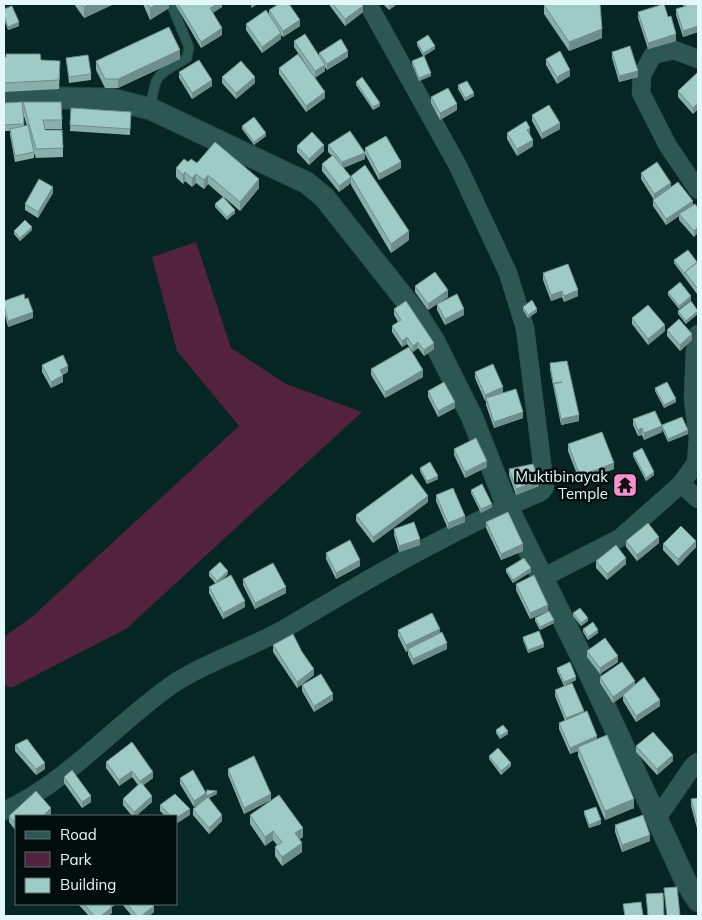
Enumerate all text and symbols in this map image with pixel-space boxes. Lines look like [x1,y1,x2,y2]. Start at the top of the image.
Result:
place label: Muktibinayak Temple [515,467,608,503]
temple icon: Muktibinayak Temple [612,472,638,498]
legend [15,815,178,905]
text: Road [60,825,97,844]
text: Park [60,850,92,869]
text: Building [60,875,116,894]

